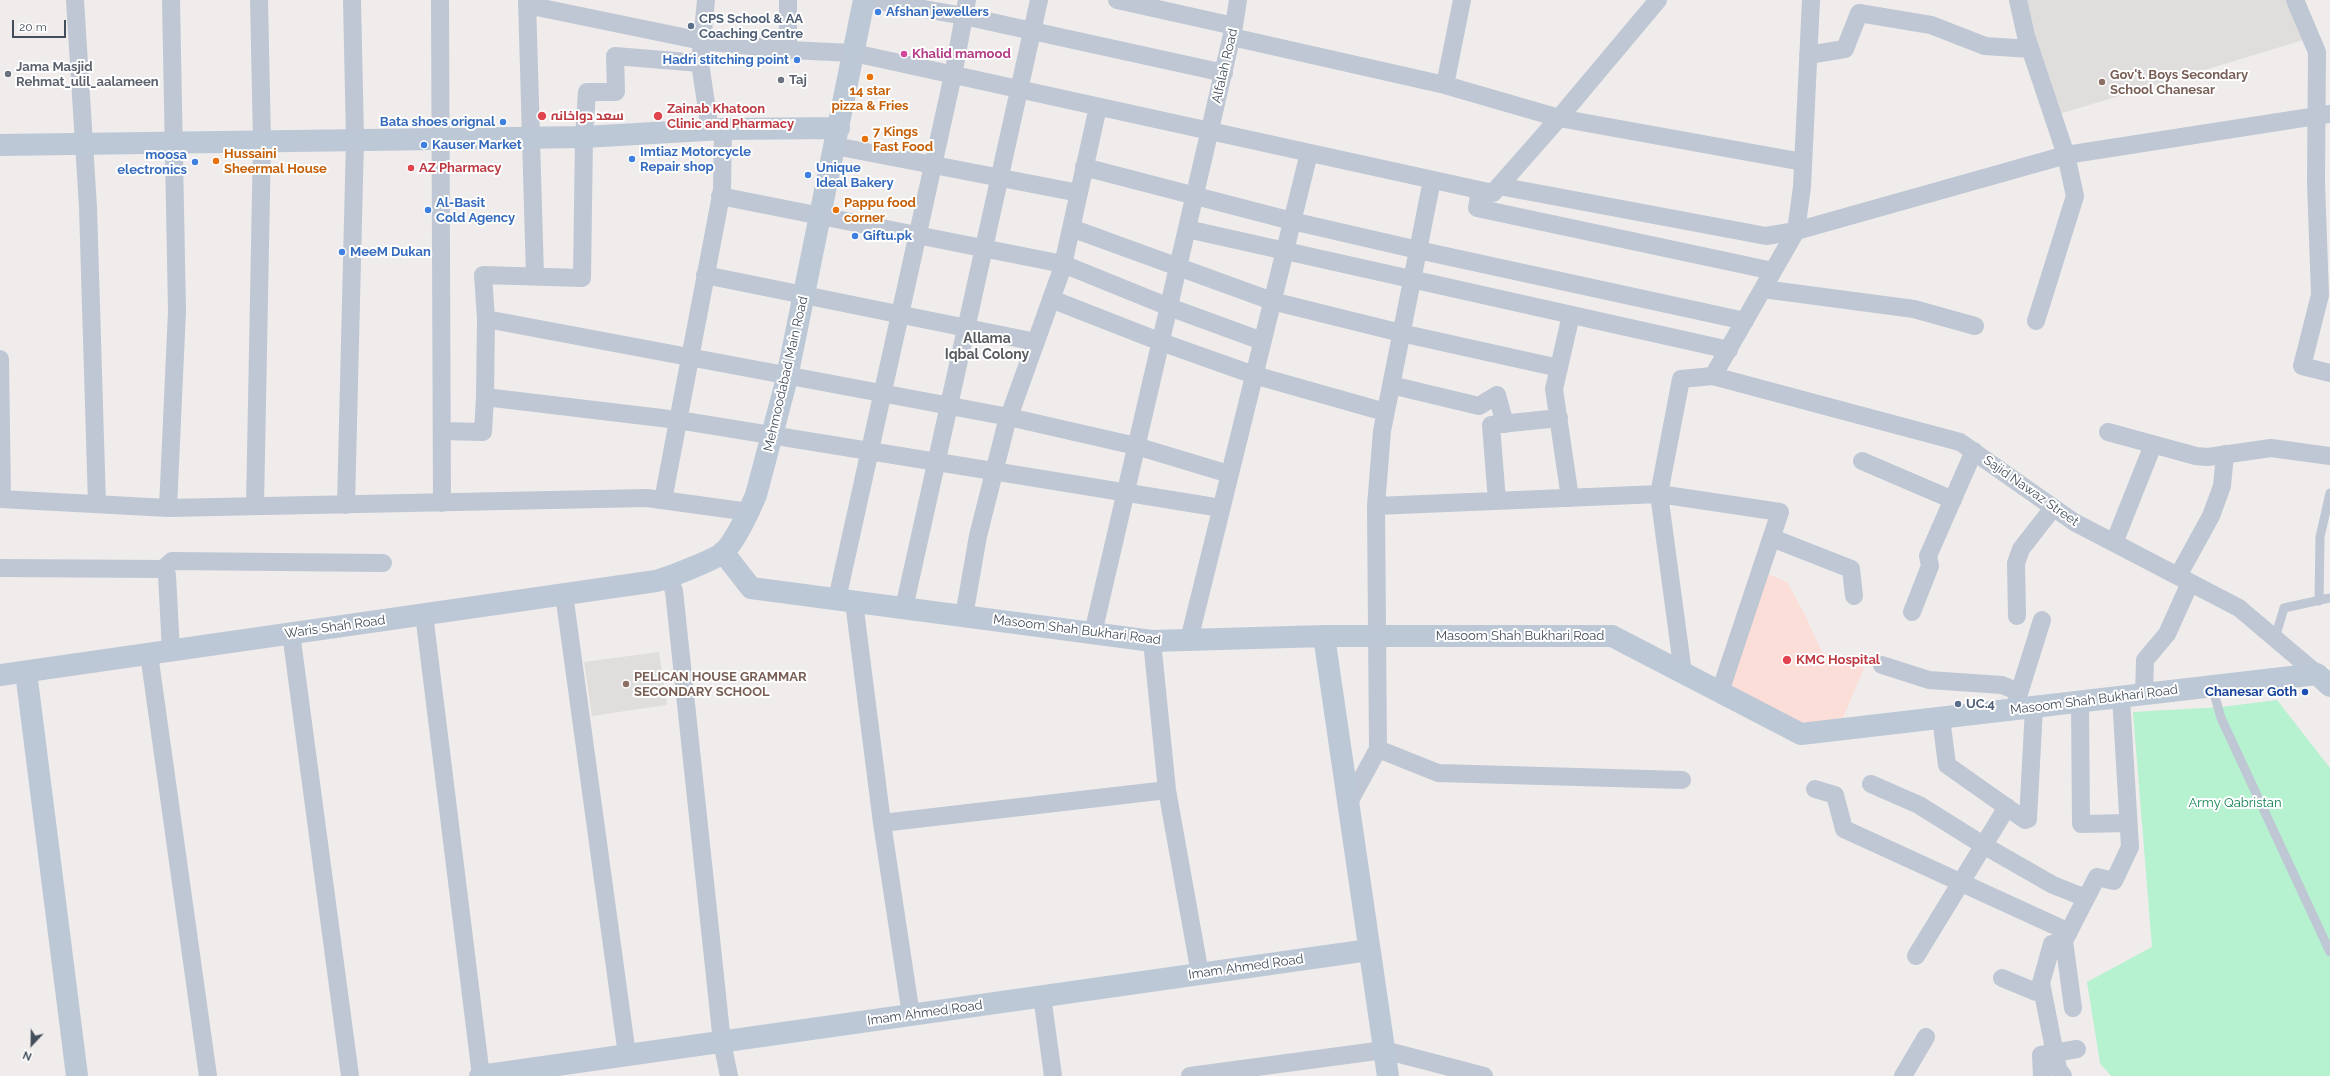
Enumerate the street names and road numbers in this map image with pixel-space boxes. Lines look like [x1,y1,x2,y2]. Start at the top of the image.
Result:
street label: Alfalah Road [1209,27,1241,105]
street label: Mehmoodabad Main Road [761,295,811,453]
street label: Sajid Nawaz Street [1981,452,2081,530]
street label: Waris Shah Road [284,612,386,642]
street label: Masoom Shah Bukhari Road [992,612,1162,648]
street label: Masoom Shah Bukhari Road [1436,628,1604,644]
street label: Masoom Shah Bukhari Road [2009,682,2179,718]
street label: Imam Ahmed Road [1187,951,1305,983]
street label: Imam Ahmed Road [866,997,984,1029]

